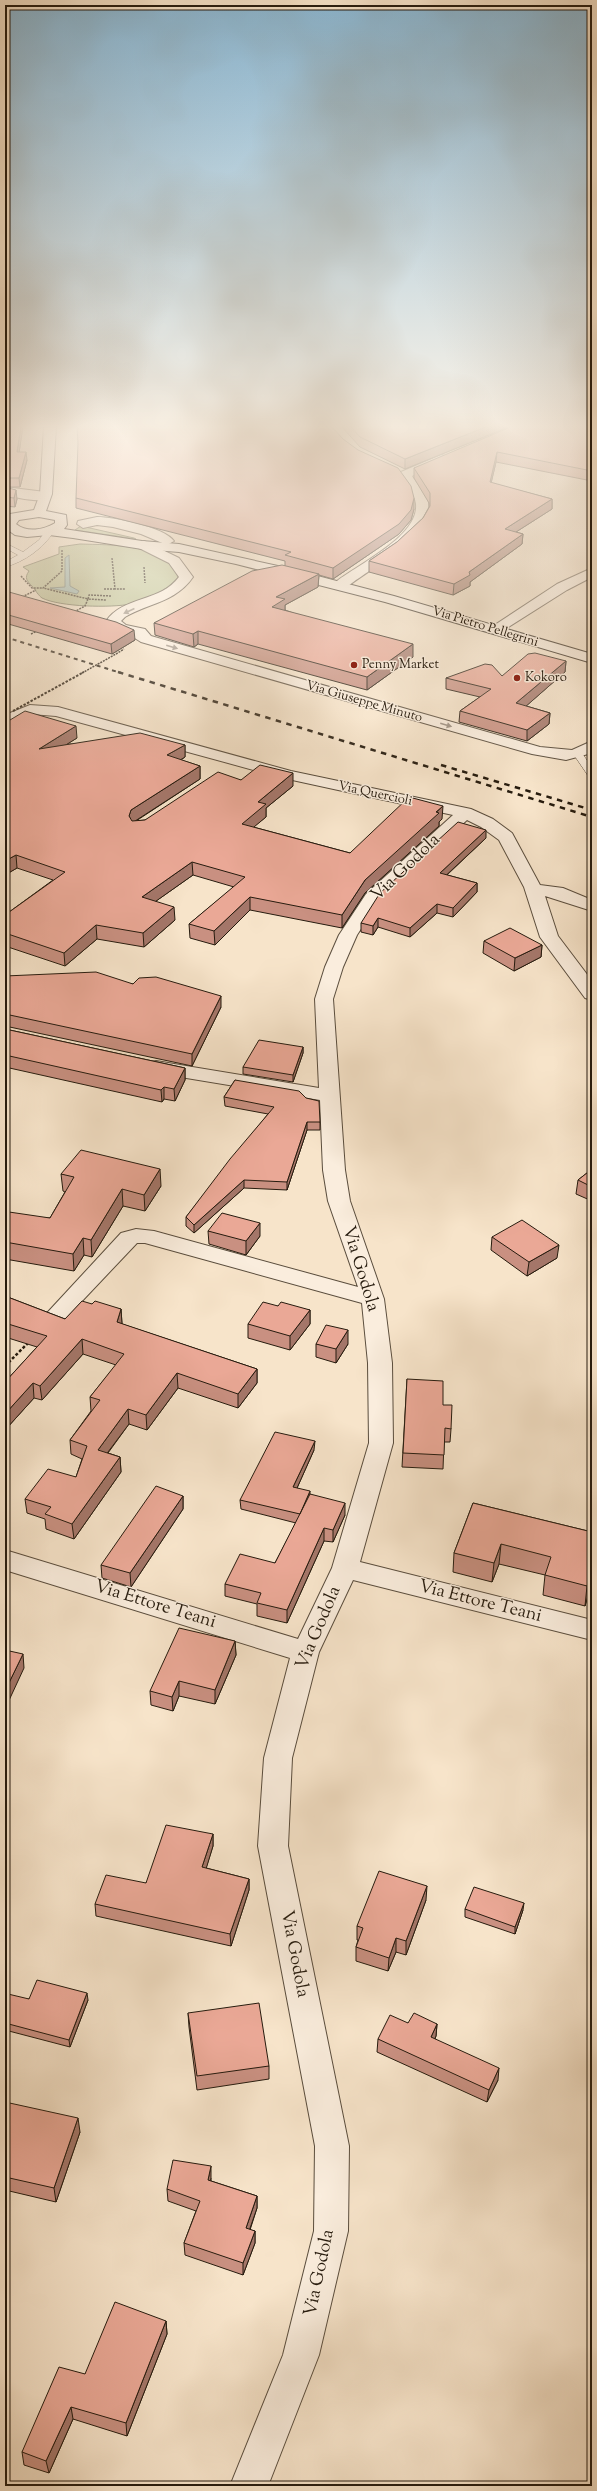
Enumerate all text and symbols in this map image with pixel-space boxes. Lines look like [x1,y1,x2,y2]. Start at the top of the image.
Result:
street label: Via Pietro Pellegrini [430,602,541,652]
one-way arrow [123,608,134,614]
one-way arrow [167,644,179,650]
place label: Penny Market [362,656,439,674]
marker: Penny Market [349,660,359,670]
place label: Kokoro [525,669,567,687]
marker: Kokoro [512,673,522,683]
street label: Via Giuseppe Minuto [304,677,424,727]
one-way arrow [440,722,452,728]
street label: Via Quercioli [336,777,414,811]
street label: Via Godola [365,828,447,908]
street label: Via Godola [335,1223,385,1315]
street label: Via Ettore Teani [91,1574,219,1636]
street label: Via Ettore Teani [416,1574,544,1630]
street label: Via Godola [290,1582,348,1674]
street label: Via Godola [273,1908,315,2000]
street label: Via Godola [298,2227,342,2319]

